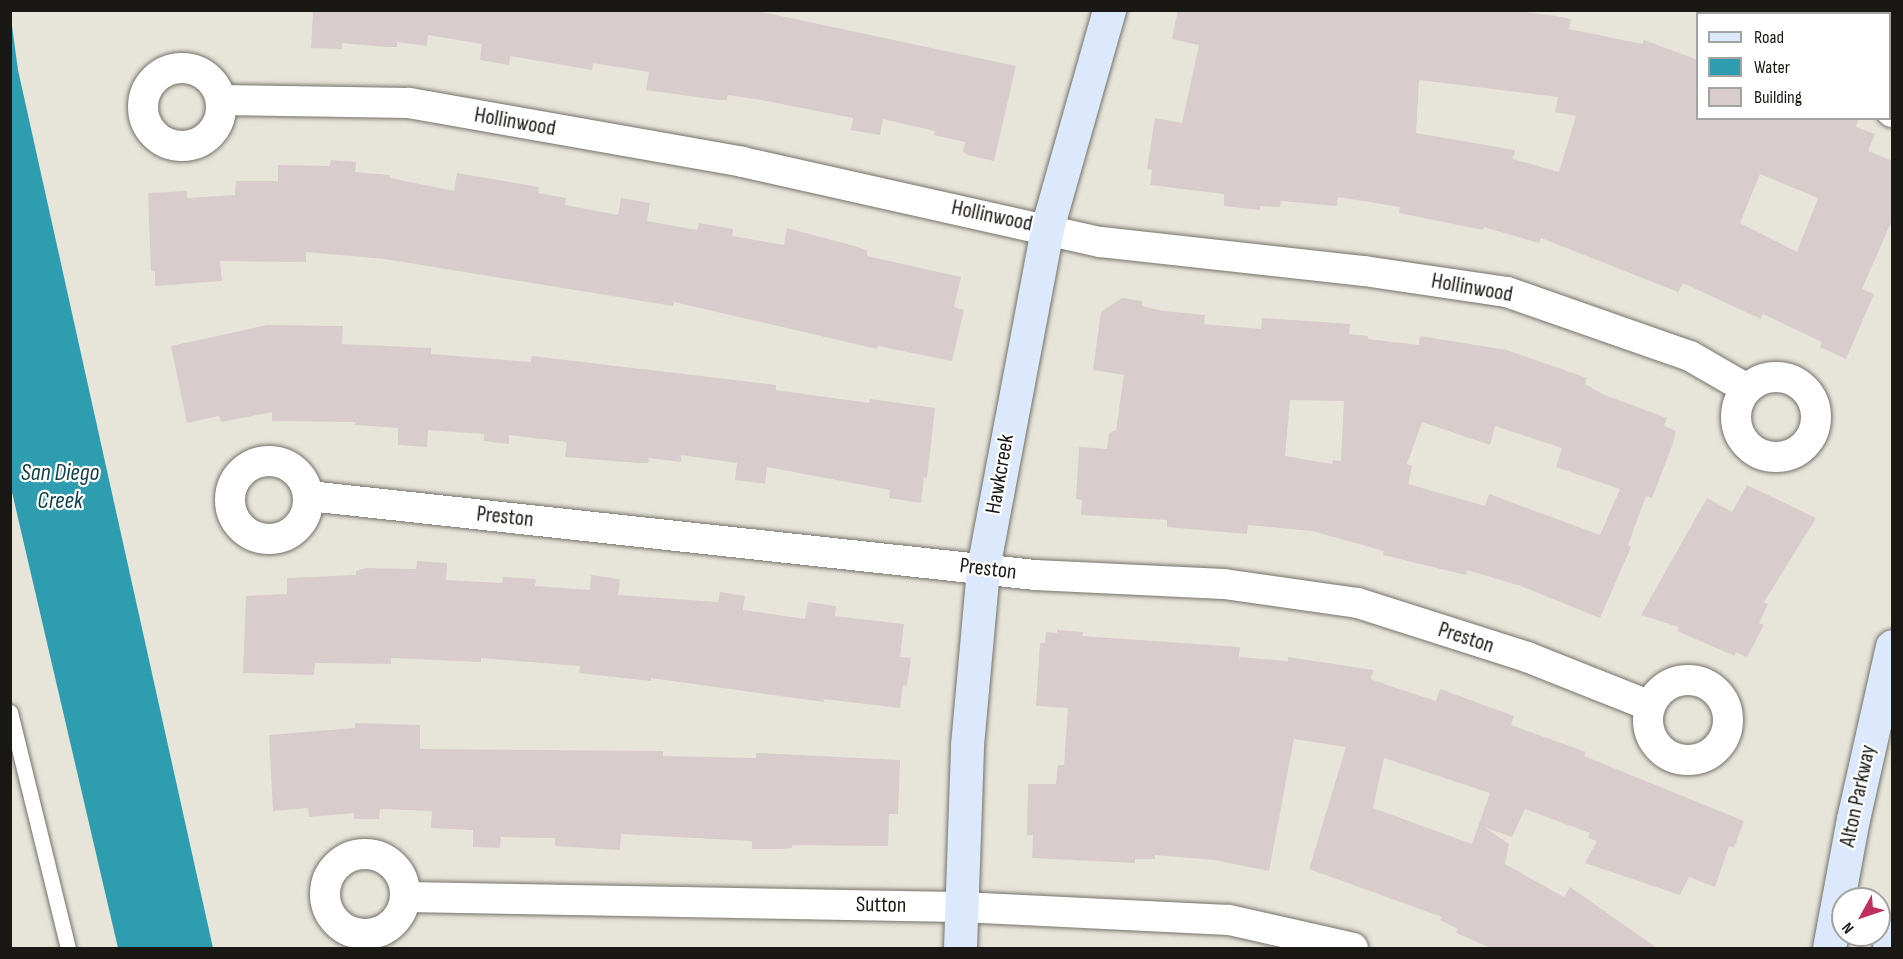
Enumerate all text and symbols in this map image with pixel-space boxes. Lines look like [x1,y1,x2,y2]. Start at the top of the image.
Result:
legend [1696,12,1891,120]
text: Road [1754,27,1784,48]
text: Water [1754,57,1790,78]
text: Building [1754,87,1802,108]
street label: Hollinwood [472,102,558,142]
street label: Hollinwood [949,195,1035,237]
street label: Hollinwood [1429,268,1515,308]
street label: Hawkcreek [980,432,1020,516]
water label: San Diego Creek [21,459,99,515]
street label: Preston [475,501,535,533]
street label: Preston [958,552,1018,586]
street label: Preston [1435,617,1497,659]
street label: Alton Parkway [1834,743,1882,849]
north arrow [1831,887,1891,947]
street label: Sutton [856,891,906,919]
text: N [1838,918,1858,937]

